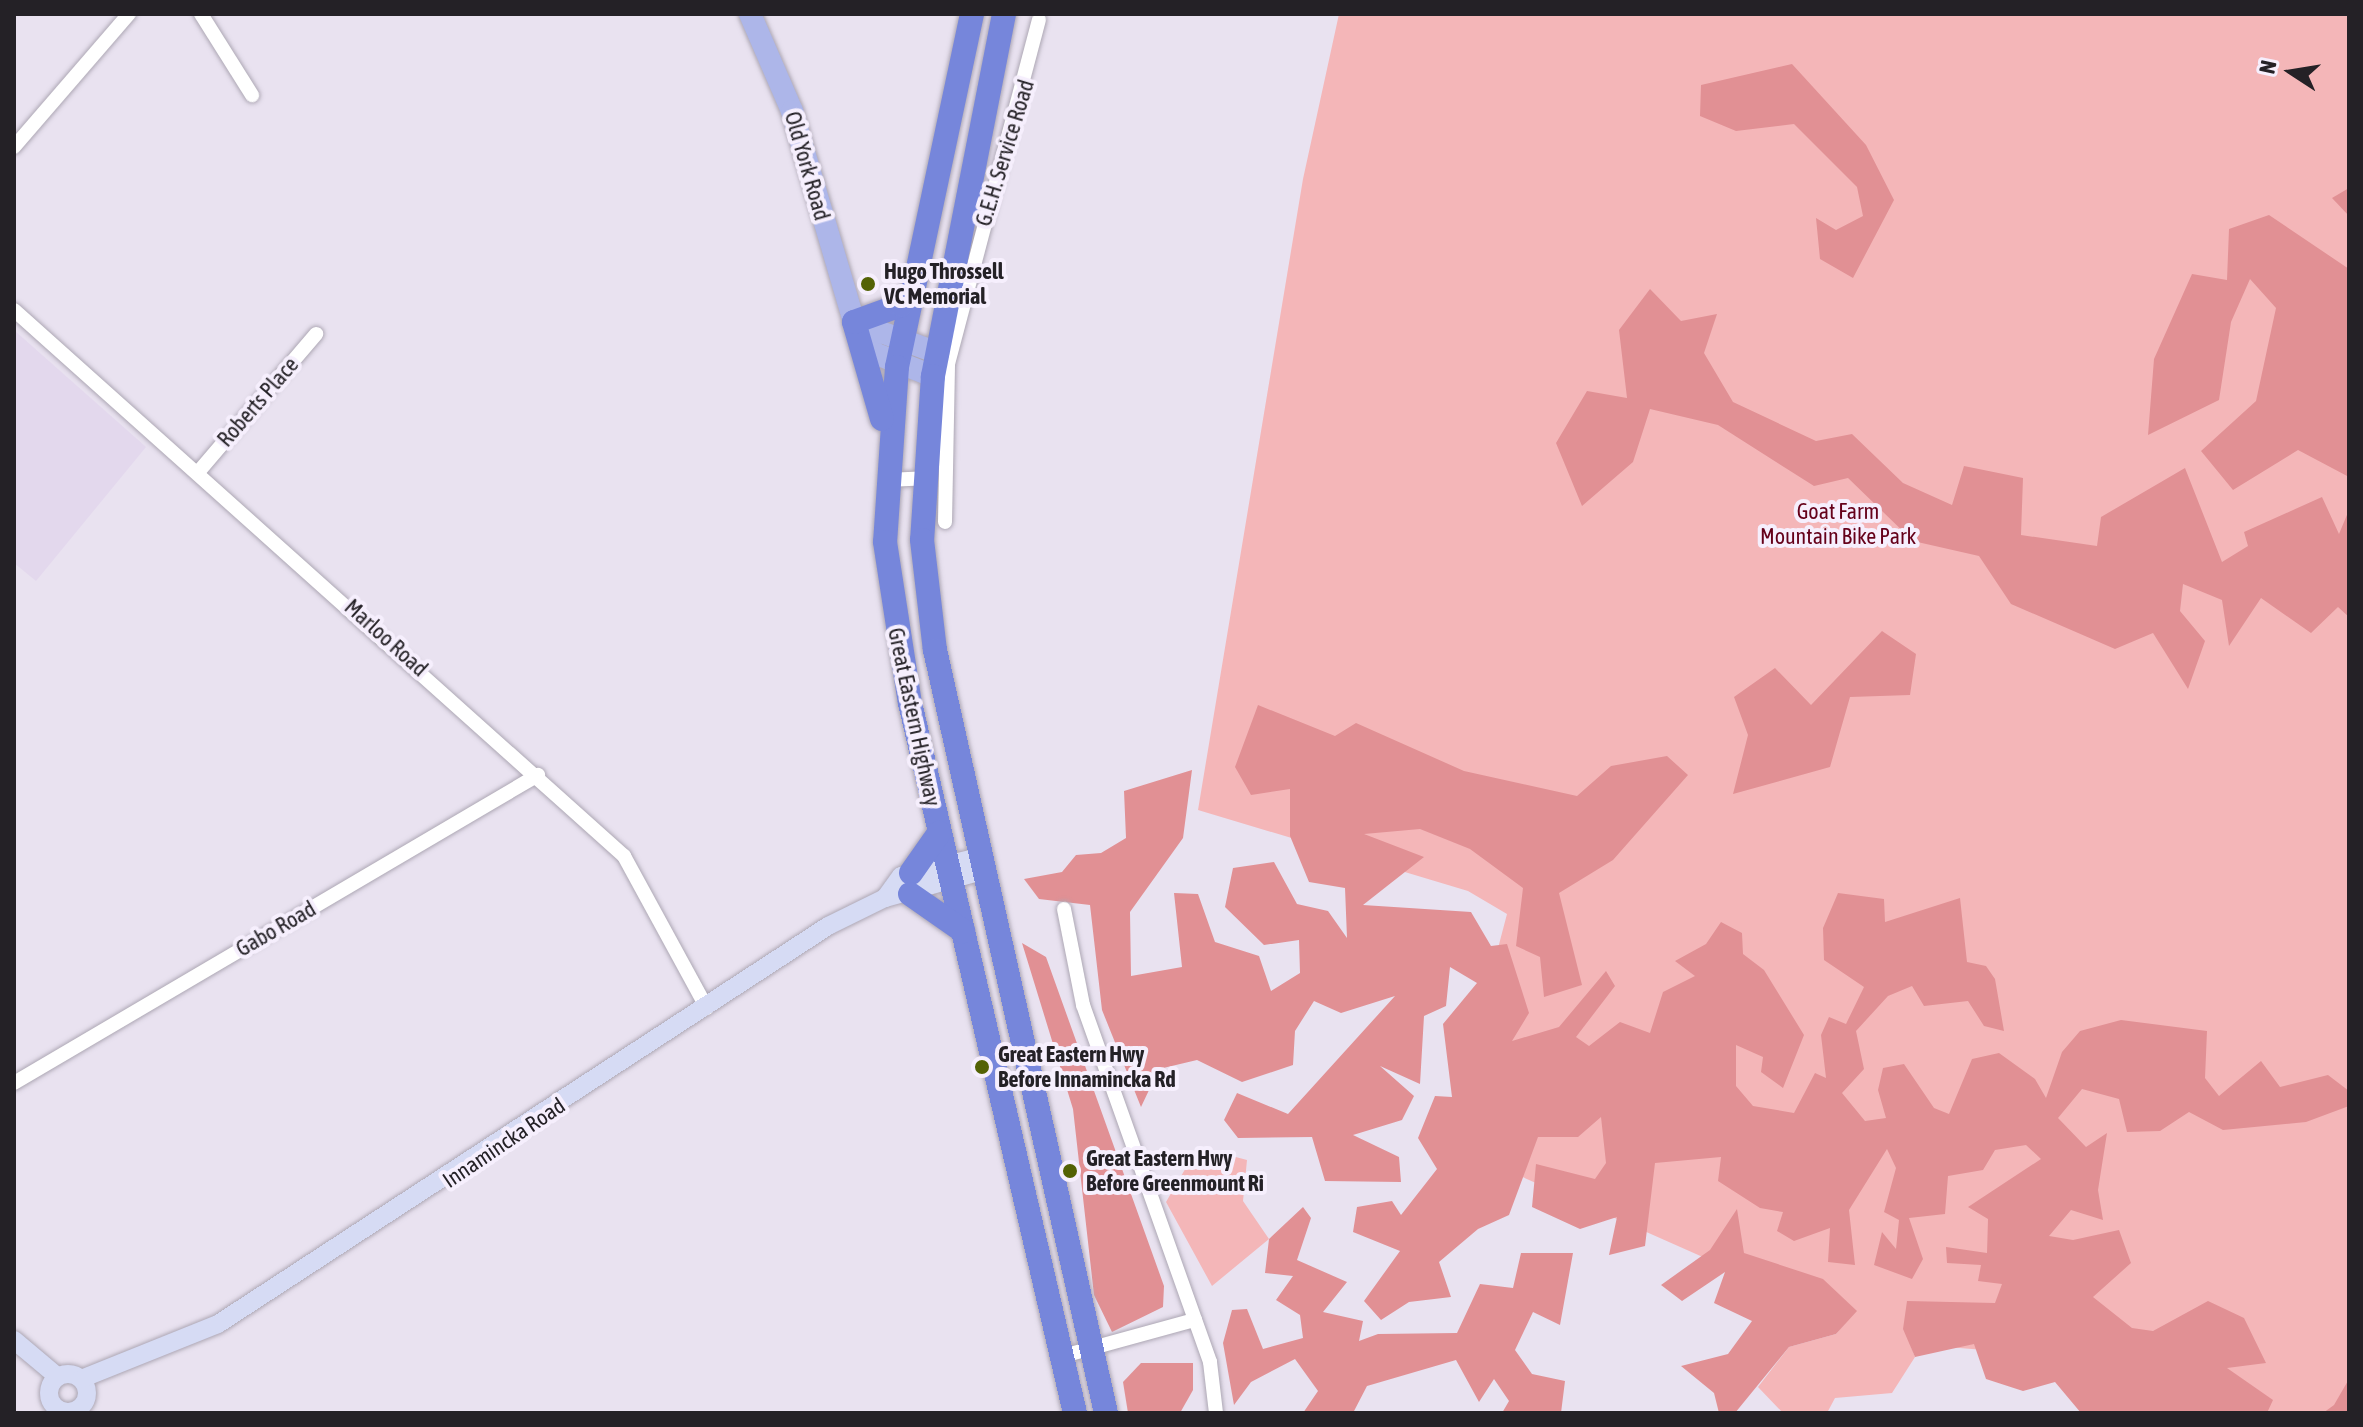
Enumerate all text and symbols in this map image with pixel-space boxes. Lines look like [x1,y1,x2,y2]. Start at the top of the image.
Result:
north arrow [2251,32,2331,112]
text: N [2253,58,2282,76]
street label: G.E.H. Service Road [970,77,1040,229]
street label: Old York Road [779,109,835,223]
place label: Hugo Throssell VC Memorial [884,258,1004,310]
marker: Hugo Throssell VC Memorial [859,275,877,293]
street label: Roberts Place [212,352,304,452]
park label: Goat Farm Mountain Bike Park [1760,498,1916,550]
street label: Marloo Road [339,594,433,682]
street label: Great Eastern Highway [882,625,946,809]
street label: Gabo Road [231,896,321,962]
place label: Great Eastern Hwy Before Innamincka Rd [998,1041,1176,1092]
marker: Great Eastern Hwy Before Innamincka Rd [973,1058,991,1076]
street label: Innamincka Road [438,1092,570,1194]
place label: Great Eastern Hwy Before Greenmount Ri [1086,1145,1264,1196]
marker: Great Eastern Hwy Before Greenmount Ri [1061,1162,1079,1180]

